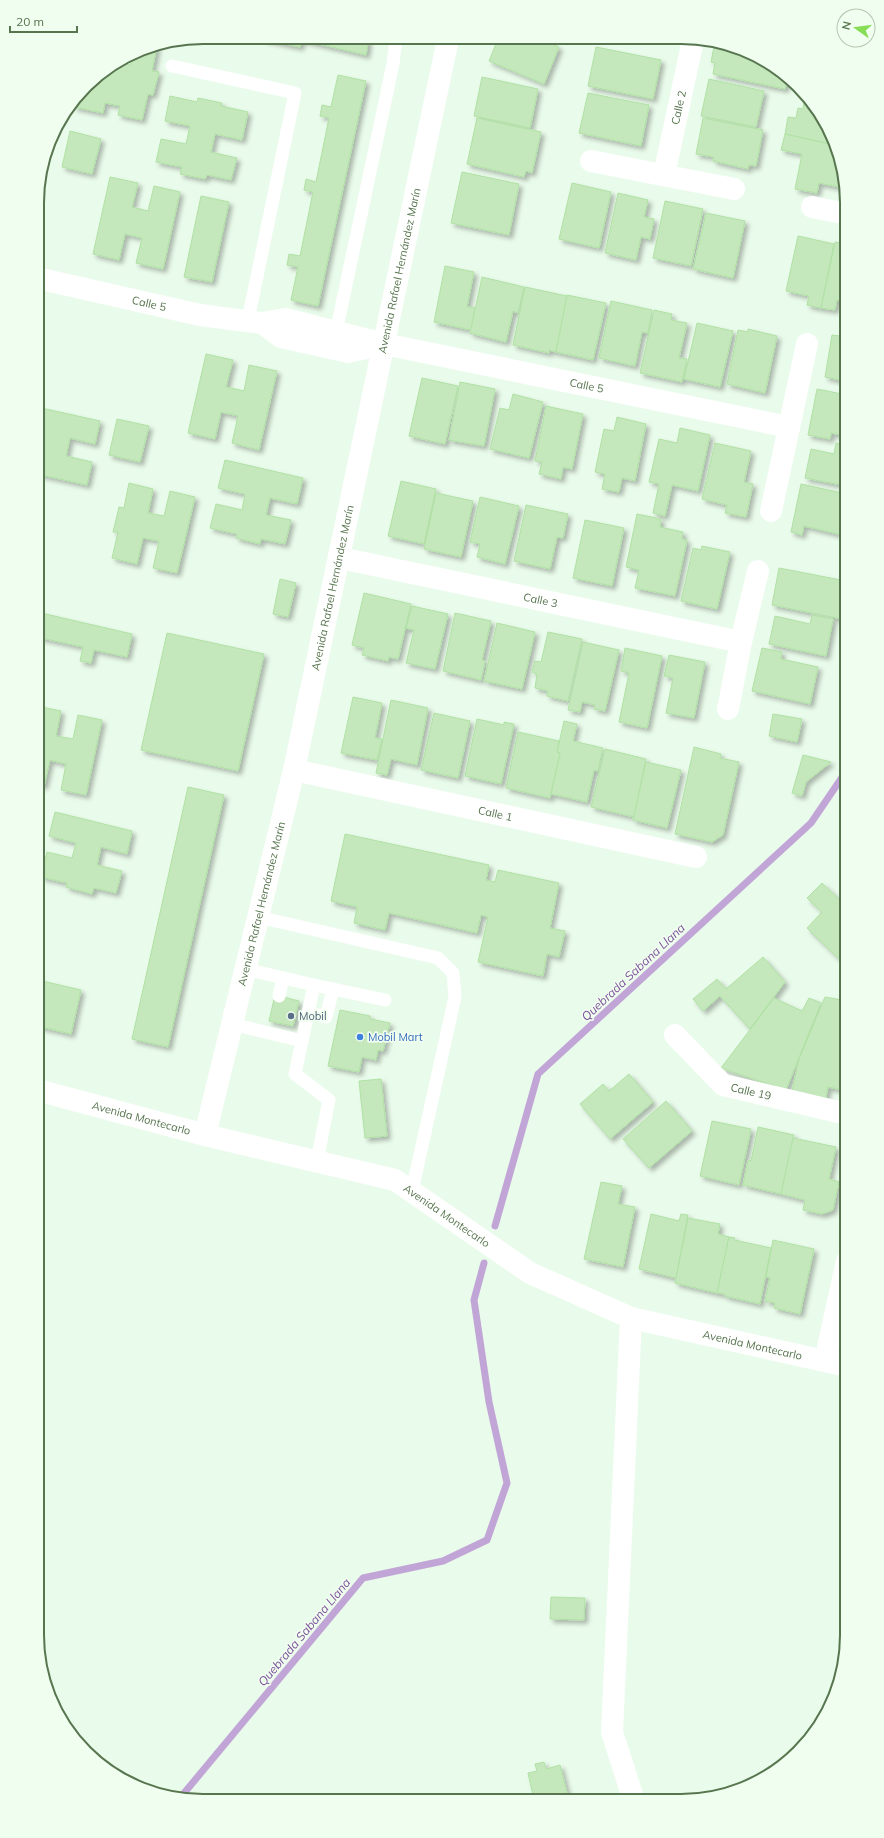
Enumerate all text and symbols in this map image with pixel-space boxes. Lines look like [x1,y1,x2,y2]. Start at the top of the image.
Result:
scale bar [10,8,77,34]
north arrow [836,8,876,48]
text: 20 m [16,14,44,29]
text: N [838,20,854,31]
street label: Calle 2 [668,89,689,126]
street label: Avenida Rafael Hernández Marín [375,187,423,355]
street label: Calle 5 [131,293,168,314]
street label: Calle 5 [568,375,605,396]
street label: Avenida Rafael Hernández Marín [308,504,357,672]
street label: Calle 3 [522,590,559,610]
street label: Calle 1 [477,803,514,824]
street label: Avenida Rafael Hernández Marín [235,820,288,987]
water label: Quebrada Sabana Llana [578,920,688,1024]
place label: Mobil [299,1009,327,1023]
marker: Mobil [286,1011,296,1021]
place label: Mobil Mart [368,1030,423,1044]
marker: Mobil Mart [355,1032,365,1042]
street label: Calle 19 [729,1080,773,1103]
street label: Avenida Montecarlo [90,1098,192,1138]
street label: Avenida Montecarlo [401,1181,493,1250]
street label: Avenida Montecarlo [701,1327,803,1363]
water label: Quebrada Sabana Llana [254,1575,354,1689]

